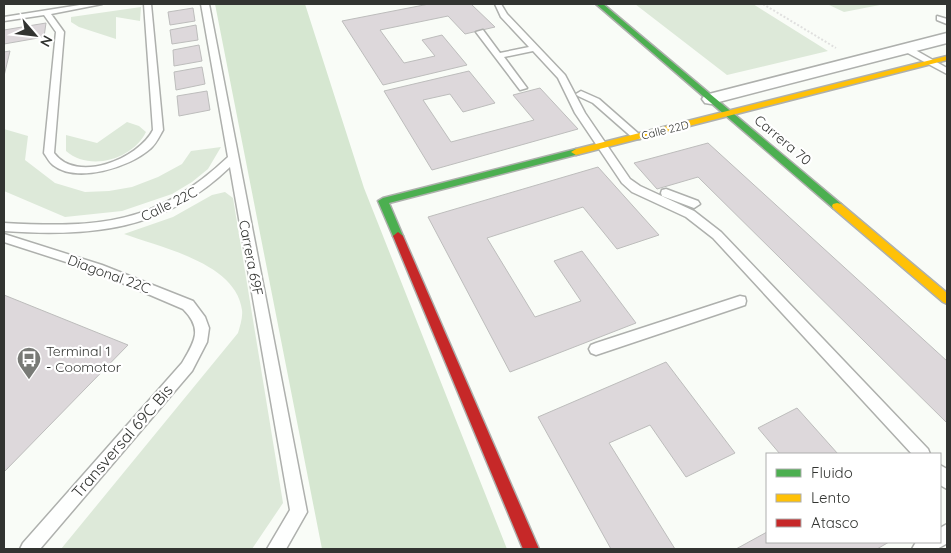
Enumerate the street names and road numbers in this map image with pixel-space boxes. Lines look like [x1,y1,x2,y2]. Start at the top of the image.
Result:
street label: Carrera 70 [751,111,815,169]
street label: Calle 22D [640,117,690,143]
street label: Calle 22C [138,183,200,225]
street label: Carrera 69F [235,219,267,297]
street label: Diagonal 22C [65,251,153,297]
street label: Transversal 69C Bis [67,380,177,502]

